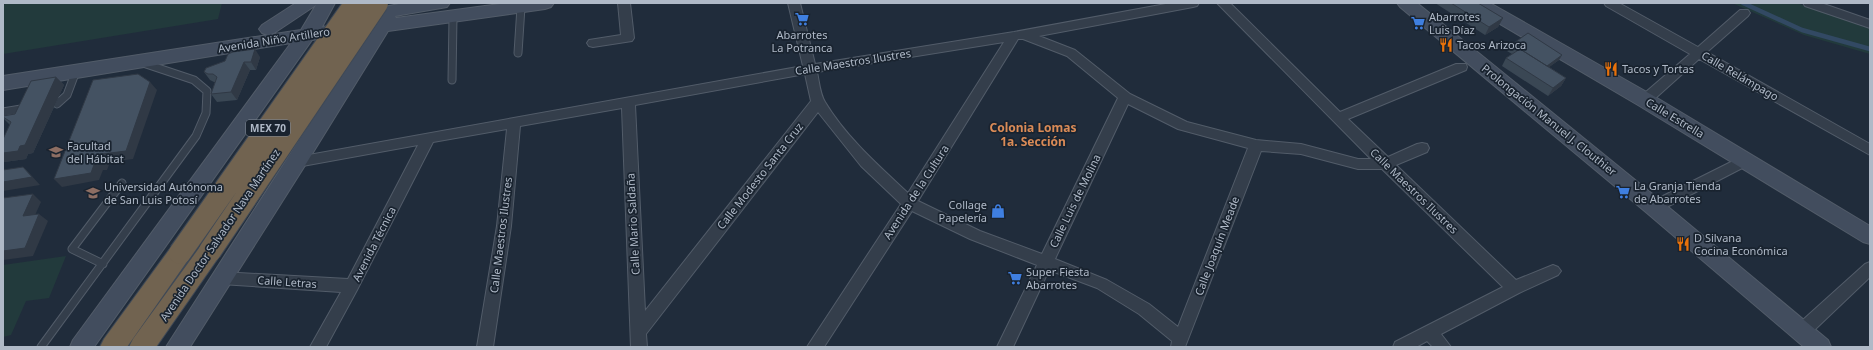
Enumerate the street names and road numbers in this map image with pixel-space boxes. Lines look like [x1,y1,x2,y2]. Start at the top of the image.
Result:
street label: Avenida Niño Artillero [217,23,331,56]
street label: Calle Maestros Ilustres [794,45,912,78]
street label: Calle Relámpago [1699,47,1782,104]
street label: Prolongación Manuel J. Clouthier [1479,60,1620,179]
street label: Calle Estrella [1643,94,1707,141]
street label: Calle Modesto Santa Cruz [713,119,806,232]
road number: MEX 70 [246,120,290,136]
street label: Avenida de la Cultura [879,142,952,242]
street label: Calle Maestros Ilustres [1367,145,1462,237]
street label: Avenida Doctor Salvador Nava Martínez [156,146,283,324]
street label: Calle Luis de Molina [1045,151,1104,250]
street label: Calle Mario Saldaña [622,173,643,275]
street label: Calle Maestros Ilustres [486,176,515,294]
street label: Calle Joaquín Meade [1191,194,1242,298]
street label: Avenida Técnica [348,204,399,284]
street label: Calle Letras [257,272,317,291]

